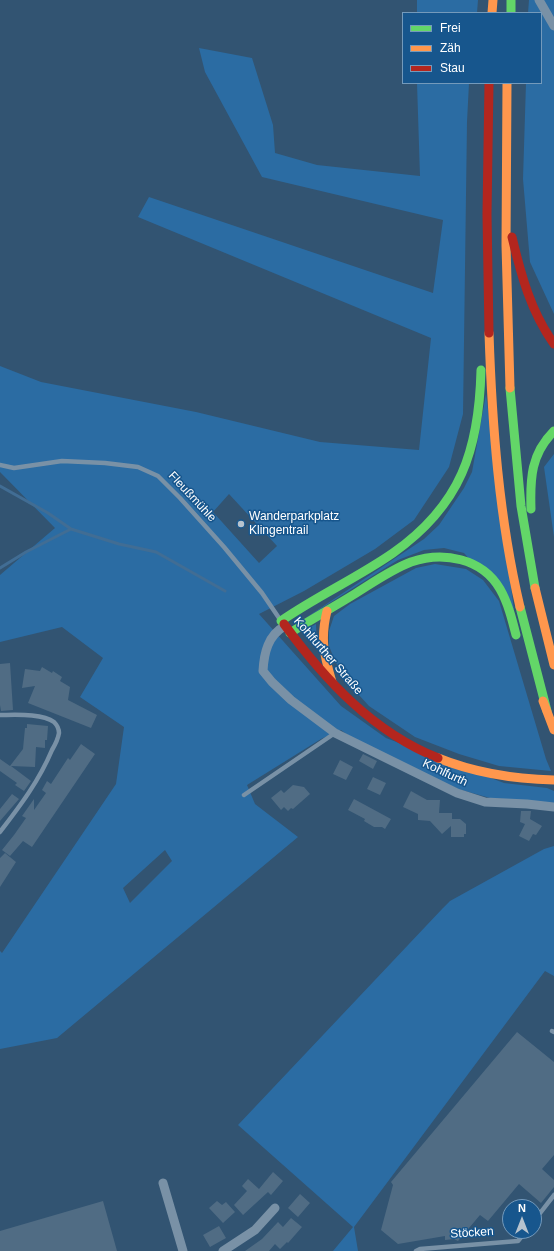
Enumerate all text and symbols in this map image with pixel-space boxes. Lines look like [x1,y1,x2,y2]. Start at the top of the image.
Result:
legend [402,12,542,84]
text: Frei [440,21,461,35]
text: Zäh [440,41,461,55]
text: Stau [440,61,465,75]
street label: Fleußmühle [165,469,219,525]
place label: Wanderparkplatz Klingentrail [249,510,339,538]
marker: Wanderparkplatz Klingentrail [236,519,246,529]
street label: Kohlfurther Straße [290,614,366,698]
street label: Kohlfurth [420,756,470,790]
north arrow [502,1199,542,1239]
text: N [518,1202,526,1214]
street label: Stöcken [450,1224,494,1242]

